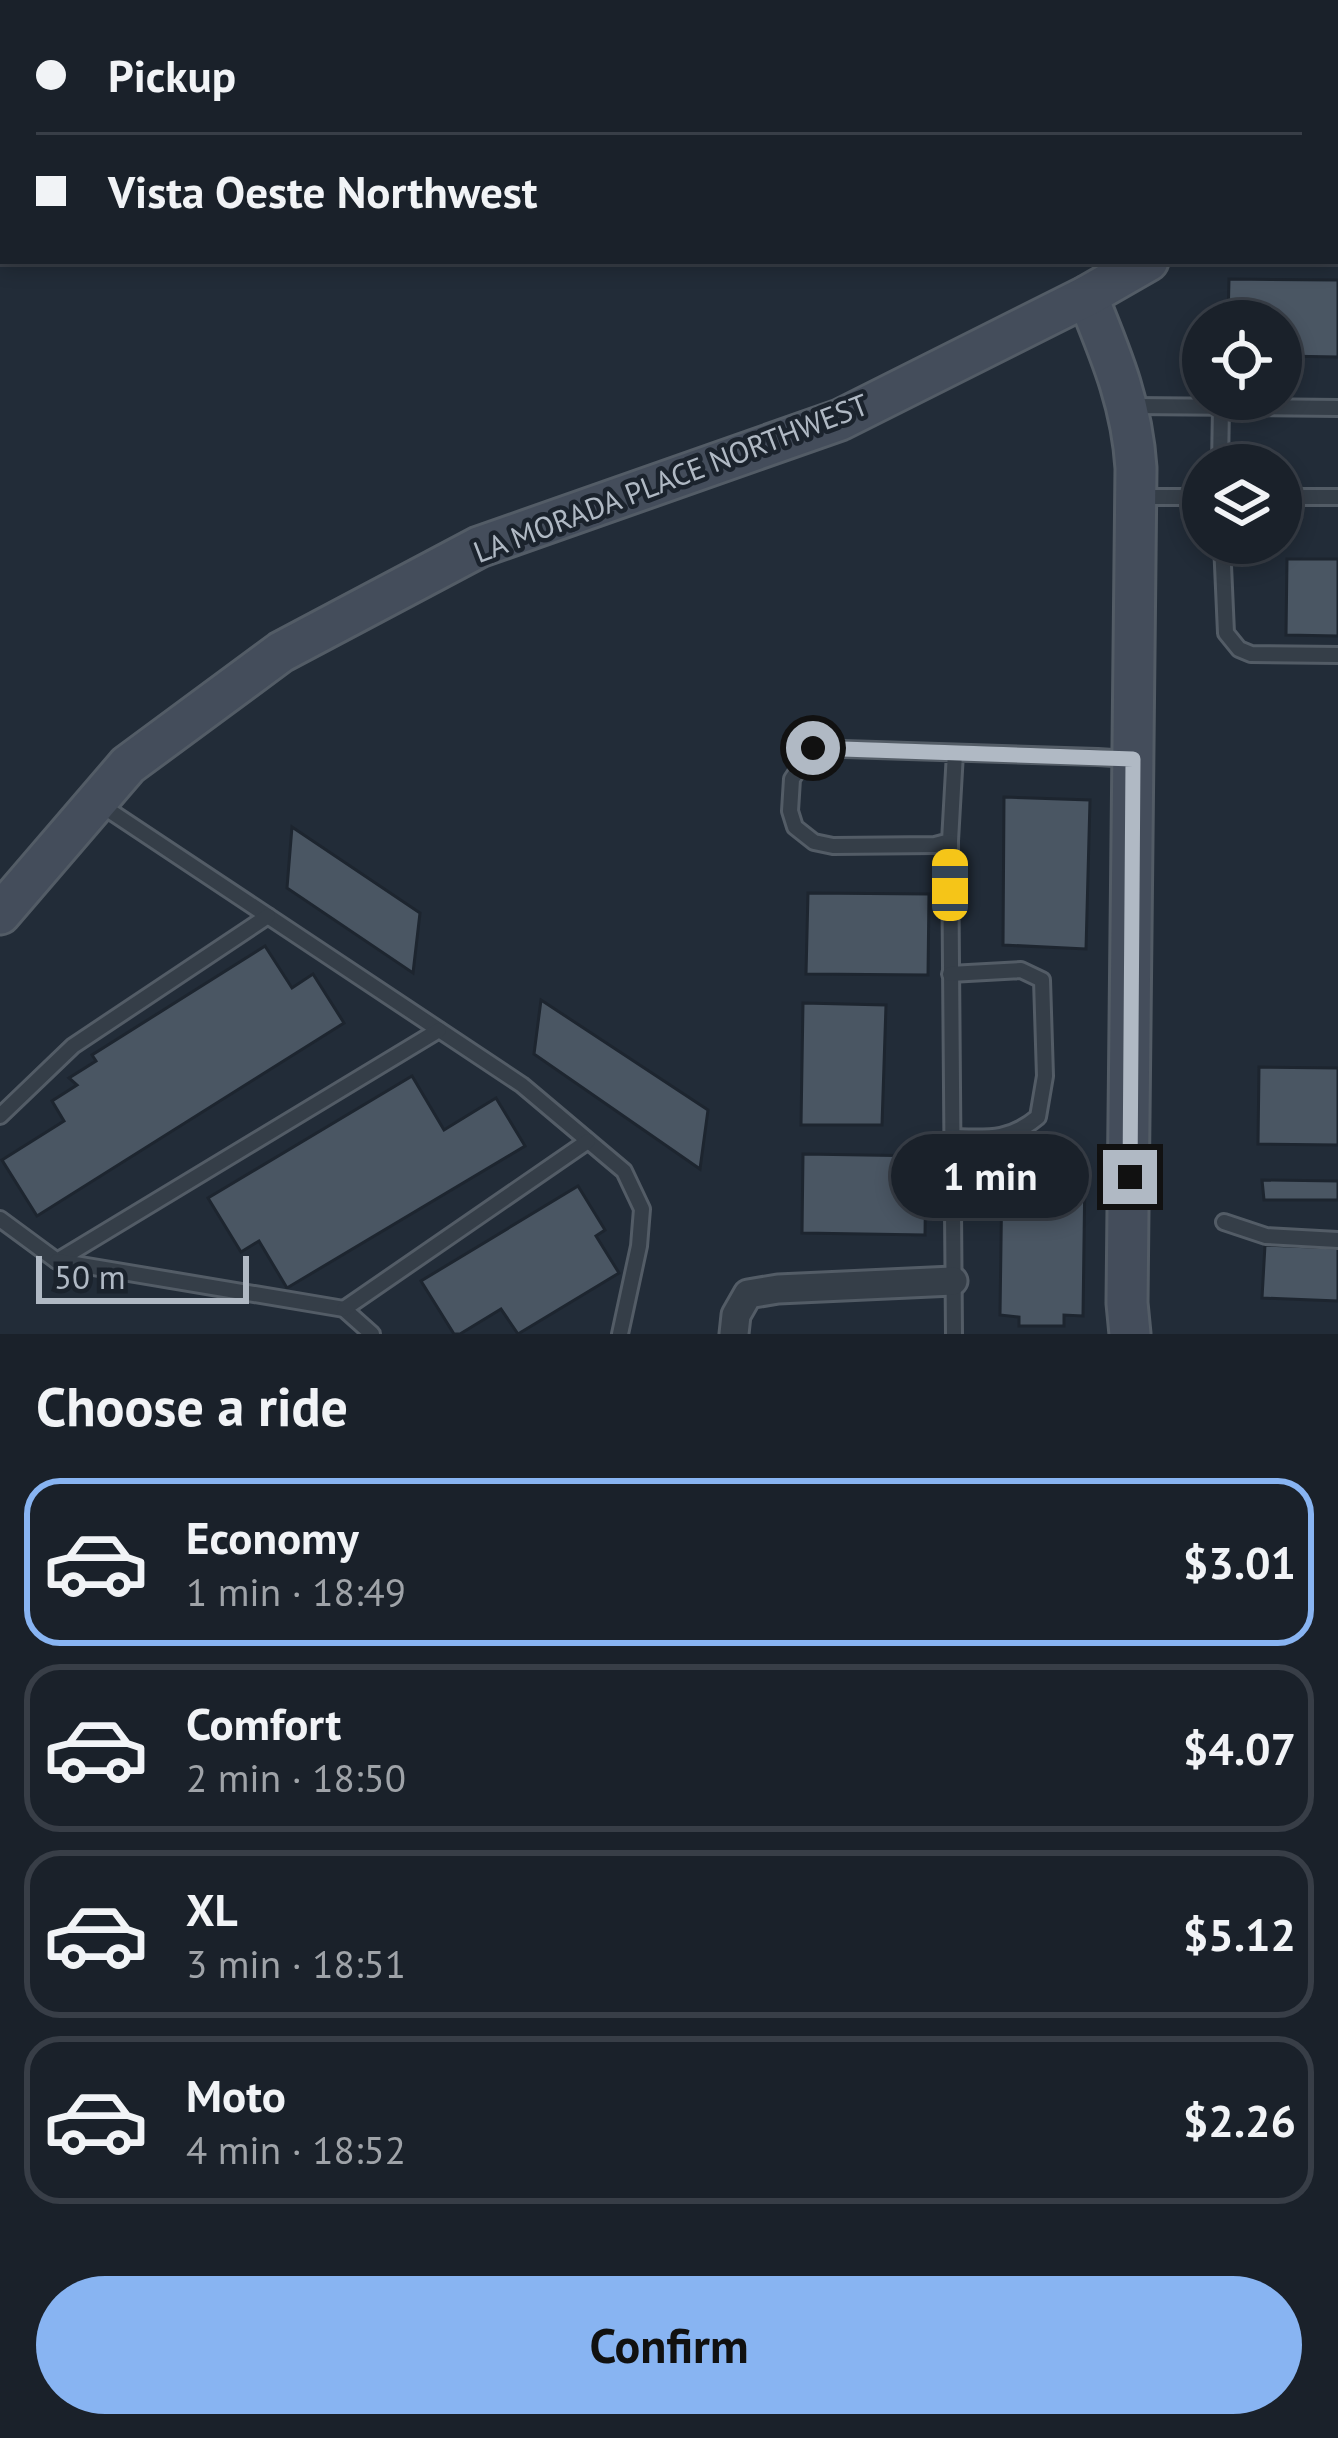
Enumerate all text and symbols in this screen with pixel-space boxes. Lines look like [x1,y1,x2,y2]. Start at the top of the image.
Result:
text: Pickup [108,46,236,104]
text: Vista Oeste Northwest [108,162,537,220]
map controls [1182,300,1302,564]
button: locate [1182,300,1302,420]
street label: LA MORADA PLACE NORTHWEST [468,384,874,571]
button: layers [1182,444,1302,564]
route start [786,721,840,775]
car [932,849,968,921]
callout: 1 min [890,1135,1088,1219]
text: 1 min [942,1150,1038,1201]
route end [1103,1150,1157,1204]
scale bar [36,1250,249,1303]
text: 50 m [54,1255,126,1298]
text: Choose a ride [36,1371,348,1441]
icon: car [42,1508,150,1616]
text: Economy [186,1508,359,1566]
text: $3.01 [1183,1533,1296,1591]
text: 1 min · 18:49 [186,1566,406,1617]
icon: car [42,1694,150,1802]
text: Comfort [186,1694,341,1752]
text: $4.07 [1183,1719,1296,1777]
text: 2 min · 18:50 [186,1752,406,1803]
icon: car [42,1880,150,1988]
text: XL [186,1880,238,1938]
text: $5.12 [1183,1905,1296,1963]
text: 3 min · 18:51 [186,1938,406,1989]
icon: car [42,2066,150,2174]
text: Moto [186,2066,286,2124]
text: $2.26 [1183,2091,1296,2149]
text: 4 min · 18:52 [186,2124,406,2175]
button: Confirm [36,2276,1302,2414]

